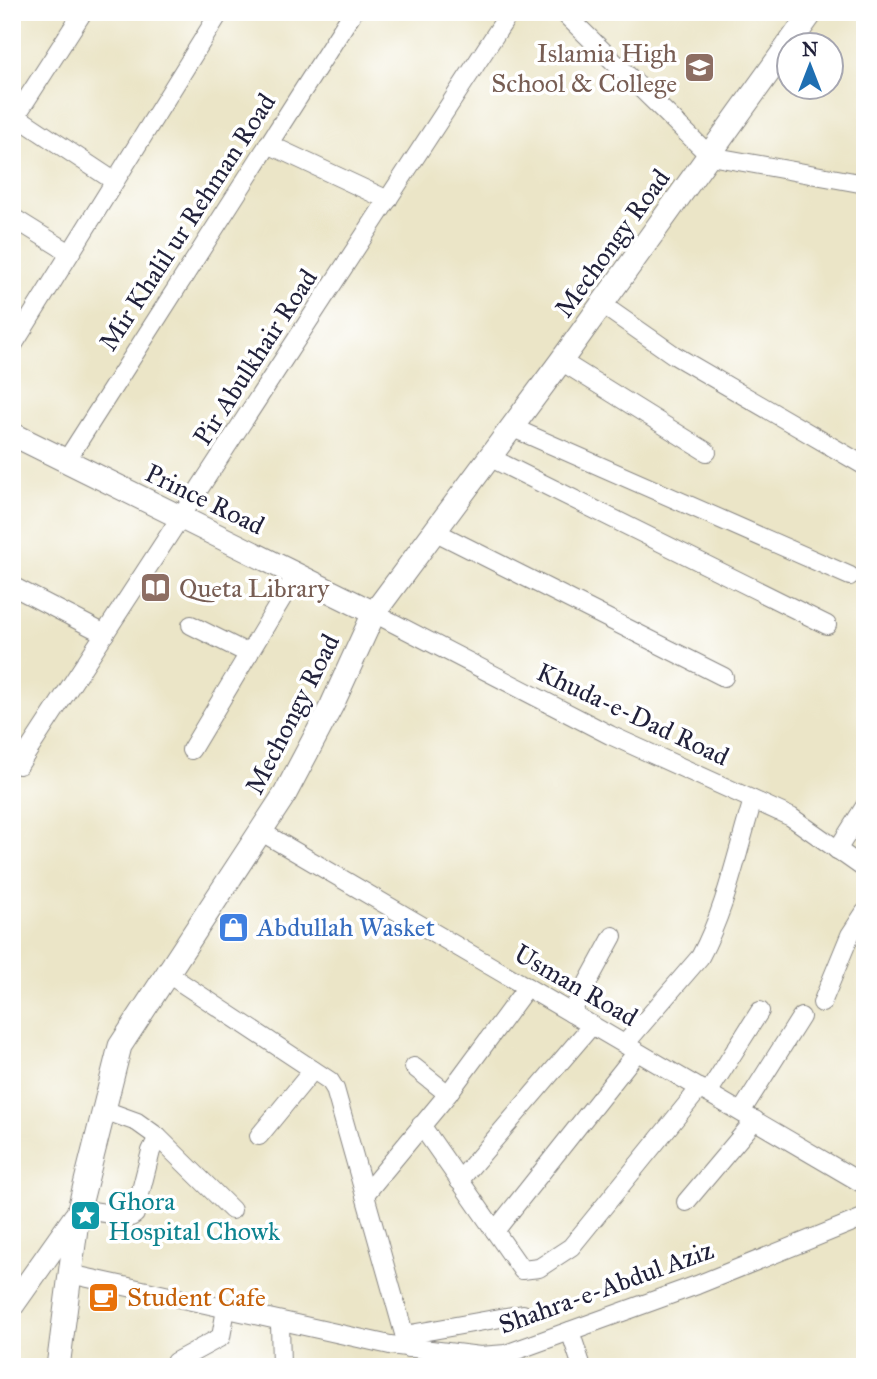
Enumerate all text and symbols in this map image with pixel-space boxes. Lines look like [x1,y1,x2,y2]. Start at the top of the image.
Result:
north arrow [776,32,846,102]
place label: Islamia High School & College [491,37,678,99]
text: N [802,38,818,61]
school or university icon: Islamia High School & College [683,51,717,85]
street label: Mir Khalil ur Rehman Road [92,87,282,357]
street label: Mechongy Road [548,163,676,323]
street label: Pir Abulkhair Road [186,263,324,451]
street label: Prince Road [140,456,270,542]
library icon: Queta Library [139,571,173,605]
place label: Queta Library [179,572,330,604]
street label: Mechongy Road [238,629,346,799]
street label: Khuda-e-Dad Road [532,655,734,773]
shop icon: Abdullah Wasket [217,910,251,944]
place label: Abdullah Wasket [256,911,435,943]
street label: Usman Road [509,937,643,1033]
place label: Ghora Hospital Chowk [108,1185,281,1247]
place icon: Ghora Hospital Chowk [68,1199,102,1233]
street label: Shahra-e-Abdul Aziz [494,1233,718,1341]
cafe icon: Student Cafe [87,1280,121,1314]
place label: Student Cafe [127,1281,266,1313]

